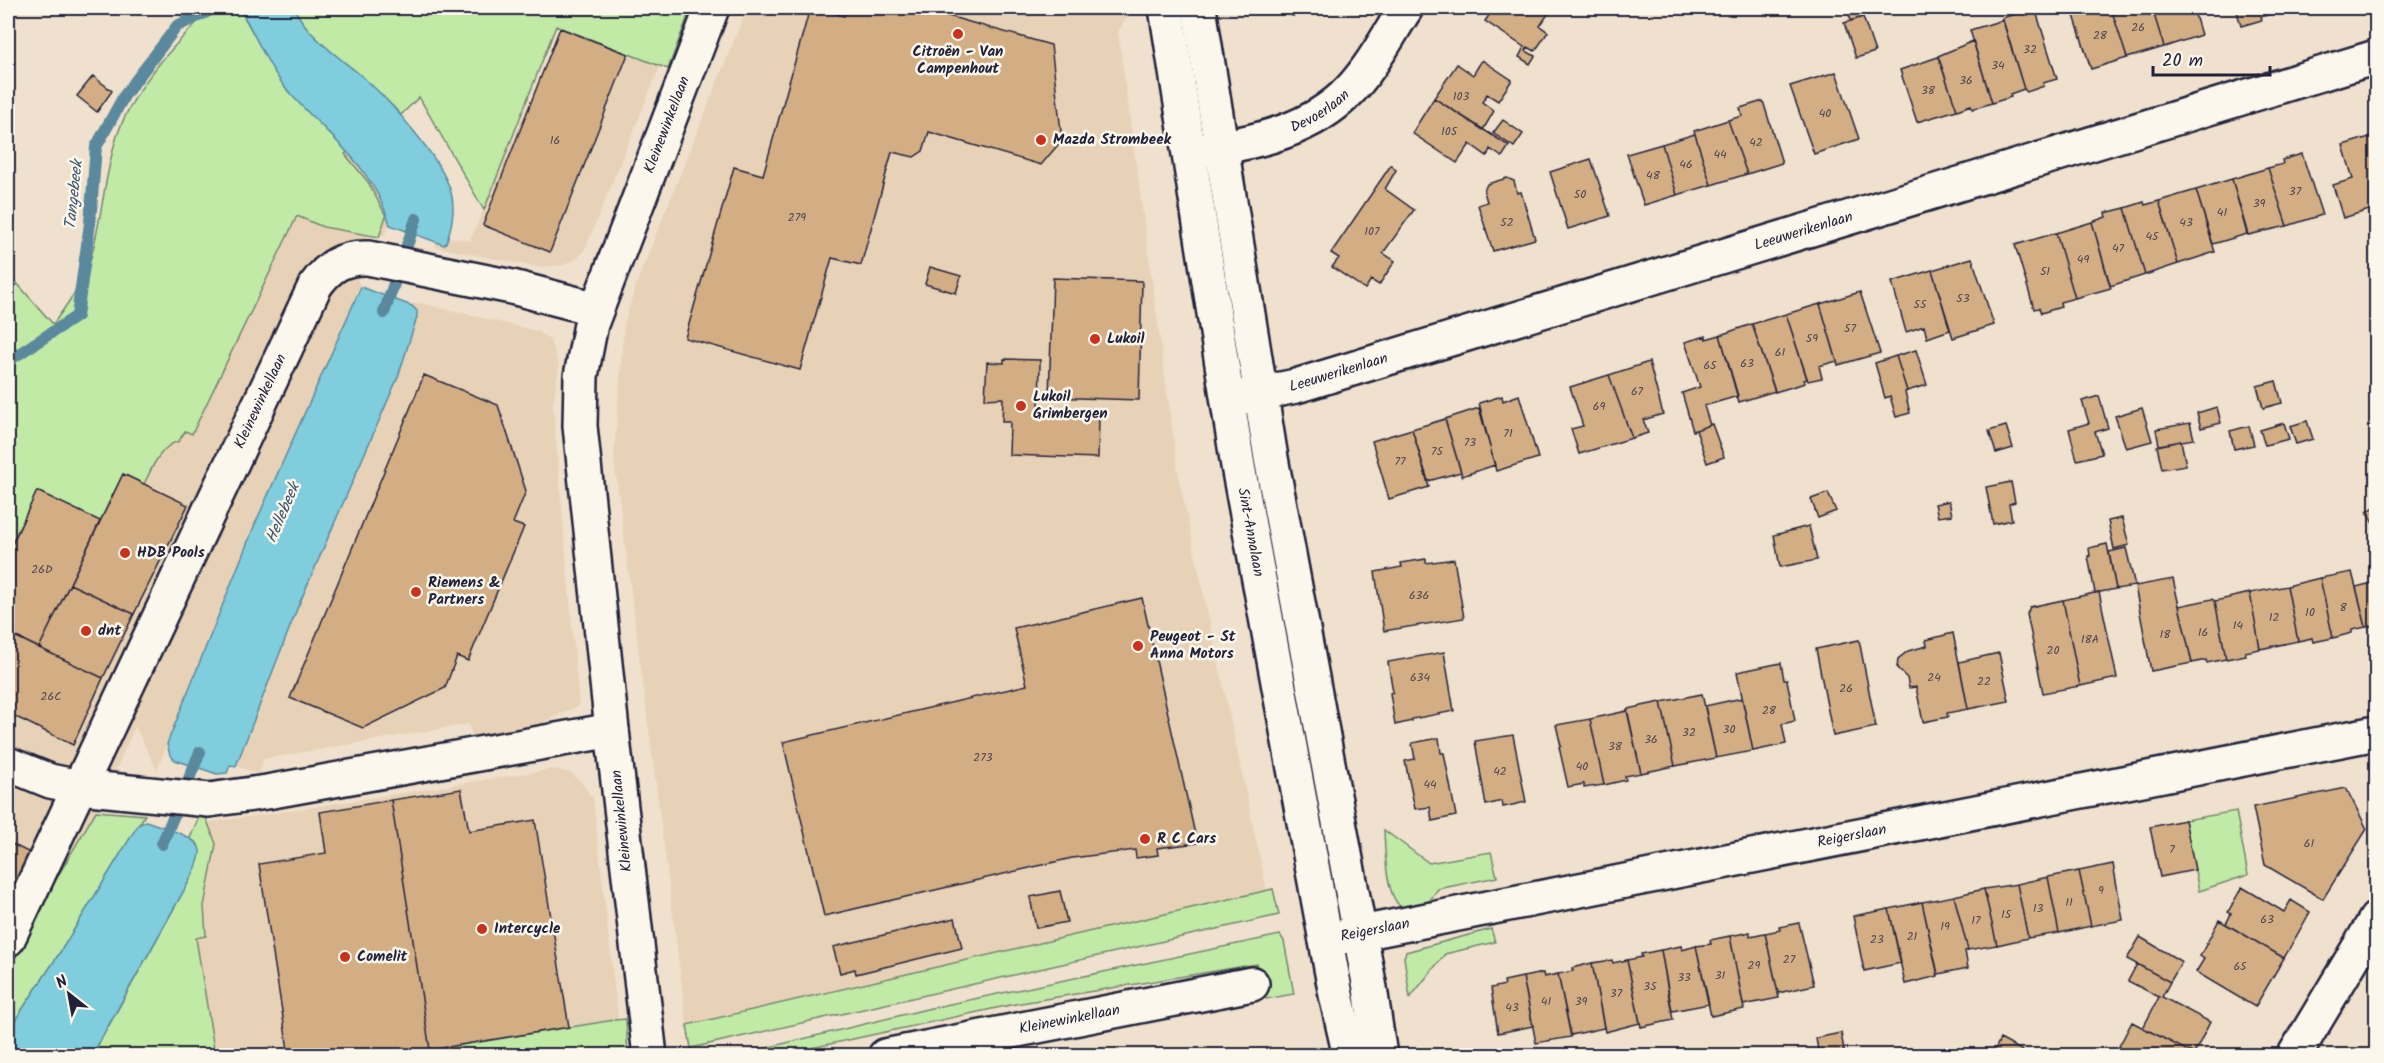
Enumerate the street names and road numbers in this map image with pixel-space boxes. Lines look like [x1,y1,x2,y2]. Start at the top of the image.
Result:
street label: Kleinewinkellaan [638,73,697,177]
street label: Devoerlaan [1287,84,1356,140]
street label: Leeuwerikenlaan [1751,205,1856,258]
street label: Leeuwerikenlaan [1287,347,1391,399]
street label: Kleinewinkellaan [228,350,293,453]
street label: Sint-Annalaan [1230,486,1270,579]
street label: Kleinewinkellaan [605,769,639,873]
street label: Reigerslaan [1815,818,1889,855]
street label: Reigerslaan [1338,912,1412,949]
street label: Kleinewinkellaan [1017,998,1122,1041]

